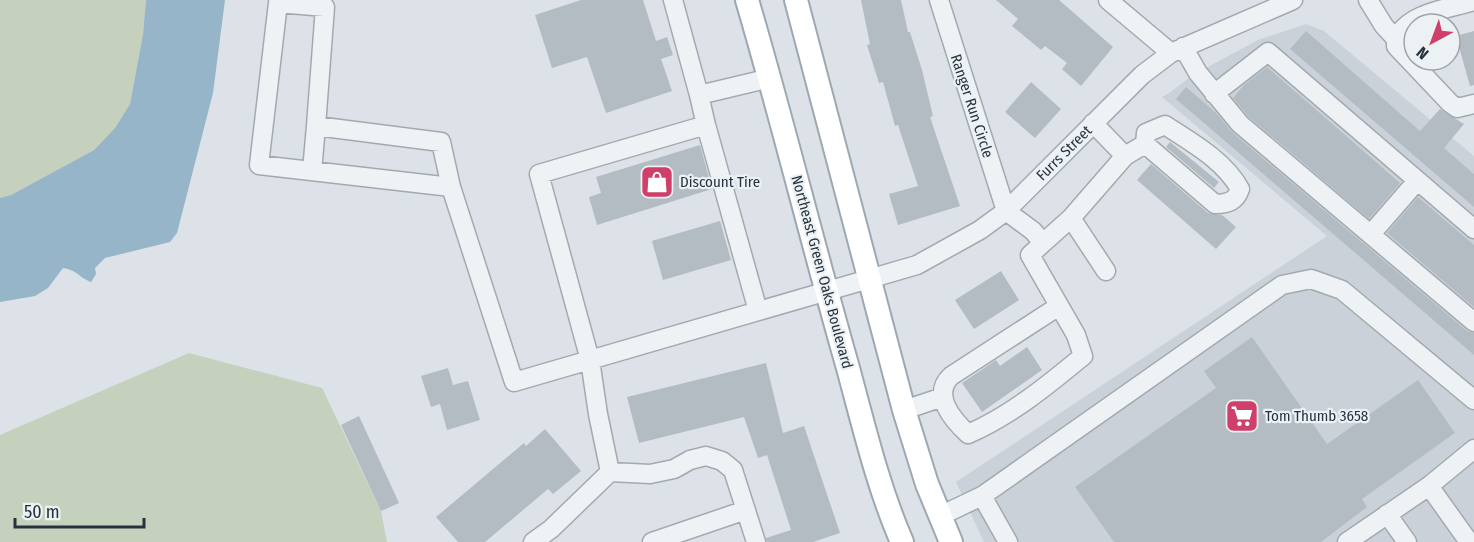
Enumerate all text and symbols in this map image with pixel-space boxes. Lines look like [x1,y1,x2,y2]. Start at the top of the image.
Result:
north arrow [1402,12,1462,72]
text: N [1413,43,1432,63]
street label: Ranger Run Circle [947,52,997,160]
street label: Furrs Street [1033,121,1096,184]
shop icon: Discount Tire [639,164,675,200]
place label: Discount Tire [680,173,760,191]
street label: Northeast Green Oaks Boulevard [788,173,856,371]
supermarket icon: Tom Thumb 3658 [1224,398,1260,434]
place label: Tom Thumb 3658 [1265,407,1368,425]
scale bar [15,491,144,529]
text: 50 m [24,501,60,523]

